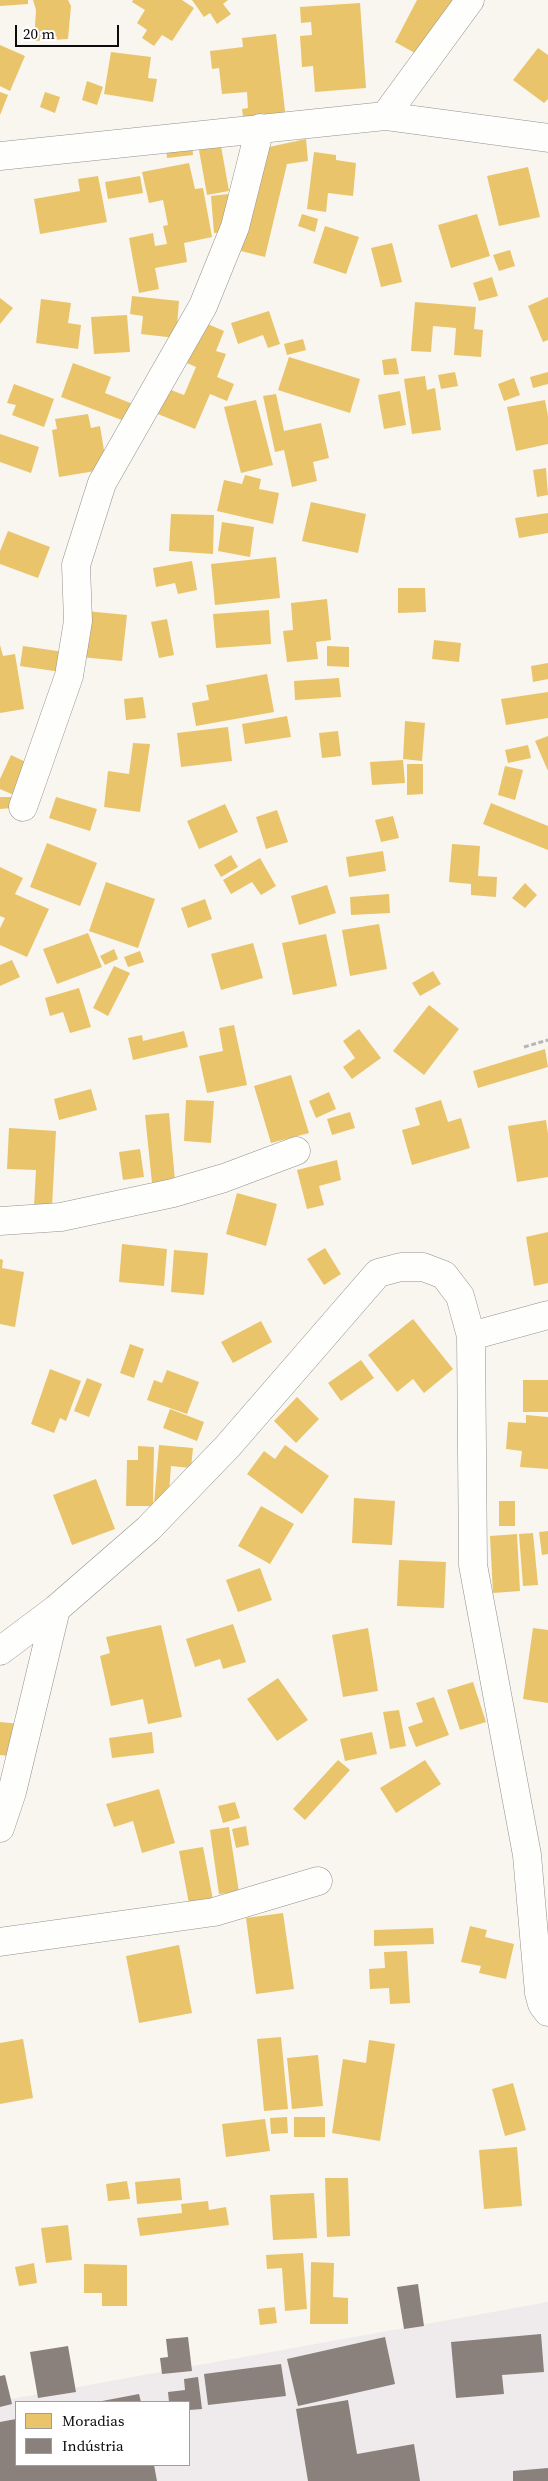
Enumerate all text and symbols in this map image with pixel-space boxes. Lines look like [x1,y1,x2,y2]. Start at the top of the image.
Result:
scale bar [18,15,121,47]
text: 20 m [23,23,55,44]
legend [15,2401,190,2466]
text: Moradias [62,2410,124,2431]
text: Indústria [62,2435,124,2456]

